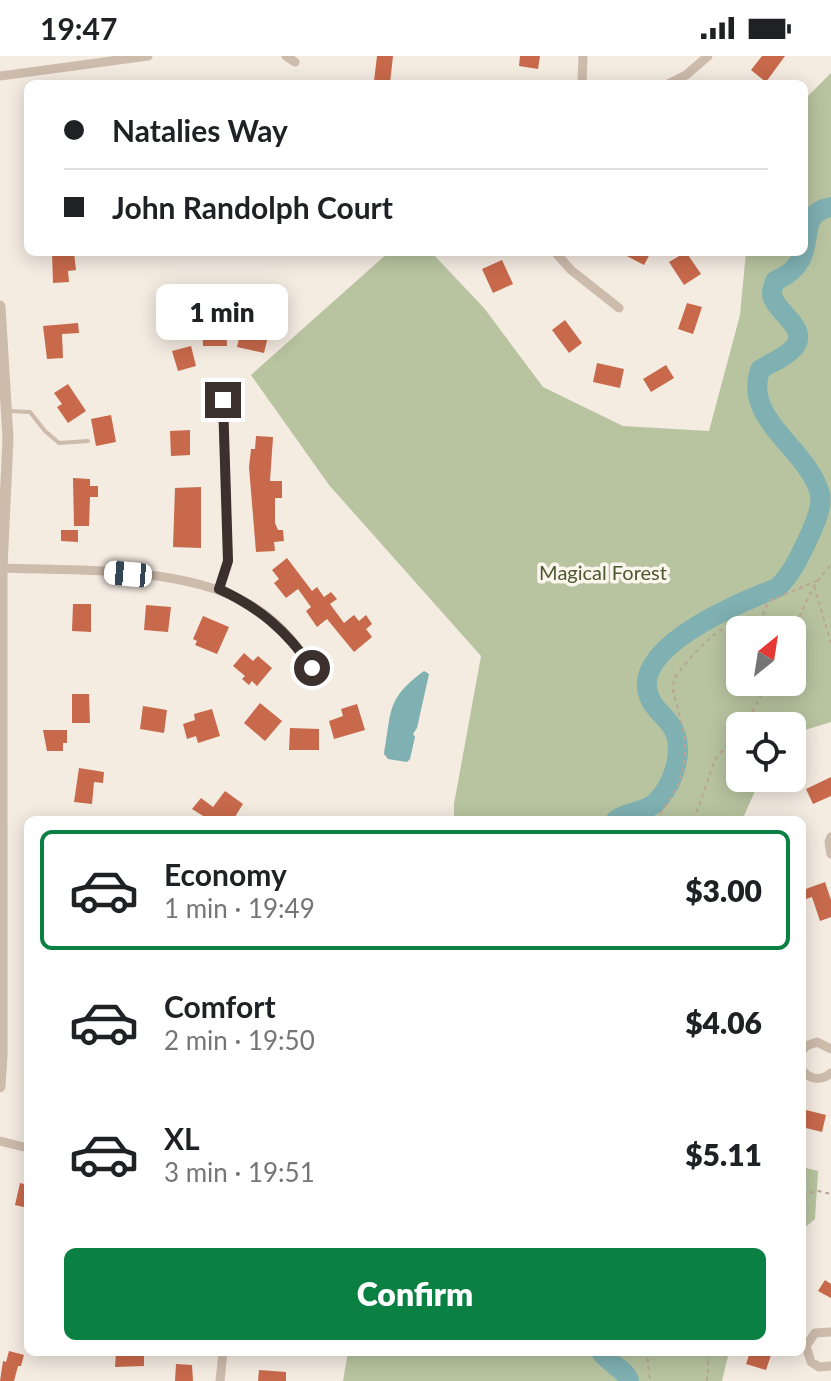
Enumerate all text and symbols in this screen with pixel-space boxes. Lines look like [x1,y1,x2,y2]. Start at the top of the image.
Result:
text: 19:47 [40,10,117,46]
text: Natalies Way [112,112,288,148]
text: John Randolph Court [112,189,393,225]
callout: 1 min [157,284,289,340]
text: 1 min [190,296,254,328]
route end [205,382,241,418]
car [103,560,153,588]
park label: Magical Forest [539,560,667,584]
north arrow [726,616,806,696]
map controls [726,616,806,792]
route start [294,650,330,686]
button: locate [726,712,806,792]
icon: car [68,854,140,926]
text: Economy [164,856,287,892]
text: $3.00 [685,872,762,908]
text: 1 min · 19:49 [164,892,315,924]
icon: car [68,986,140,1058]
text: Comfort [164,988,276,1024]
text: $4.06 [685,1004,762,1040]
text: 2 min · 19:50 [164,1024,315,1056]
icon: car [68,1118,140,1190]
text: XL [164,1120,200,1156]
text: $5.11 [685,1136,762,1172]
text: 3 min · 19:51 [164,1156,315,1188]
button: Confirm [64,1248,766,1340]

